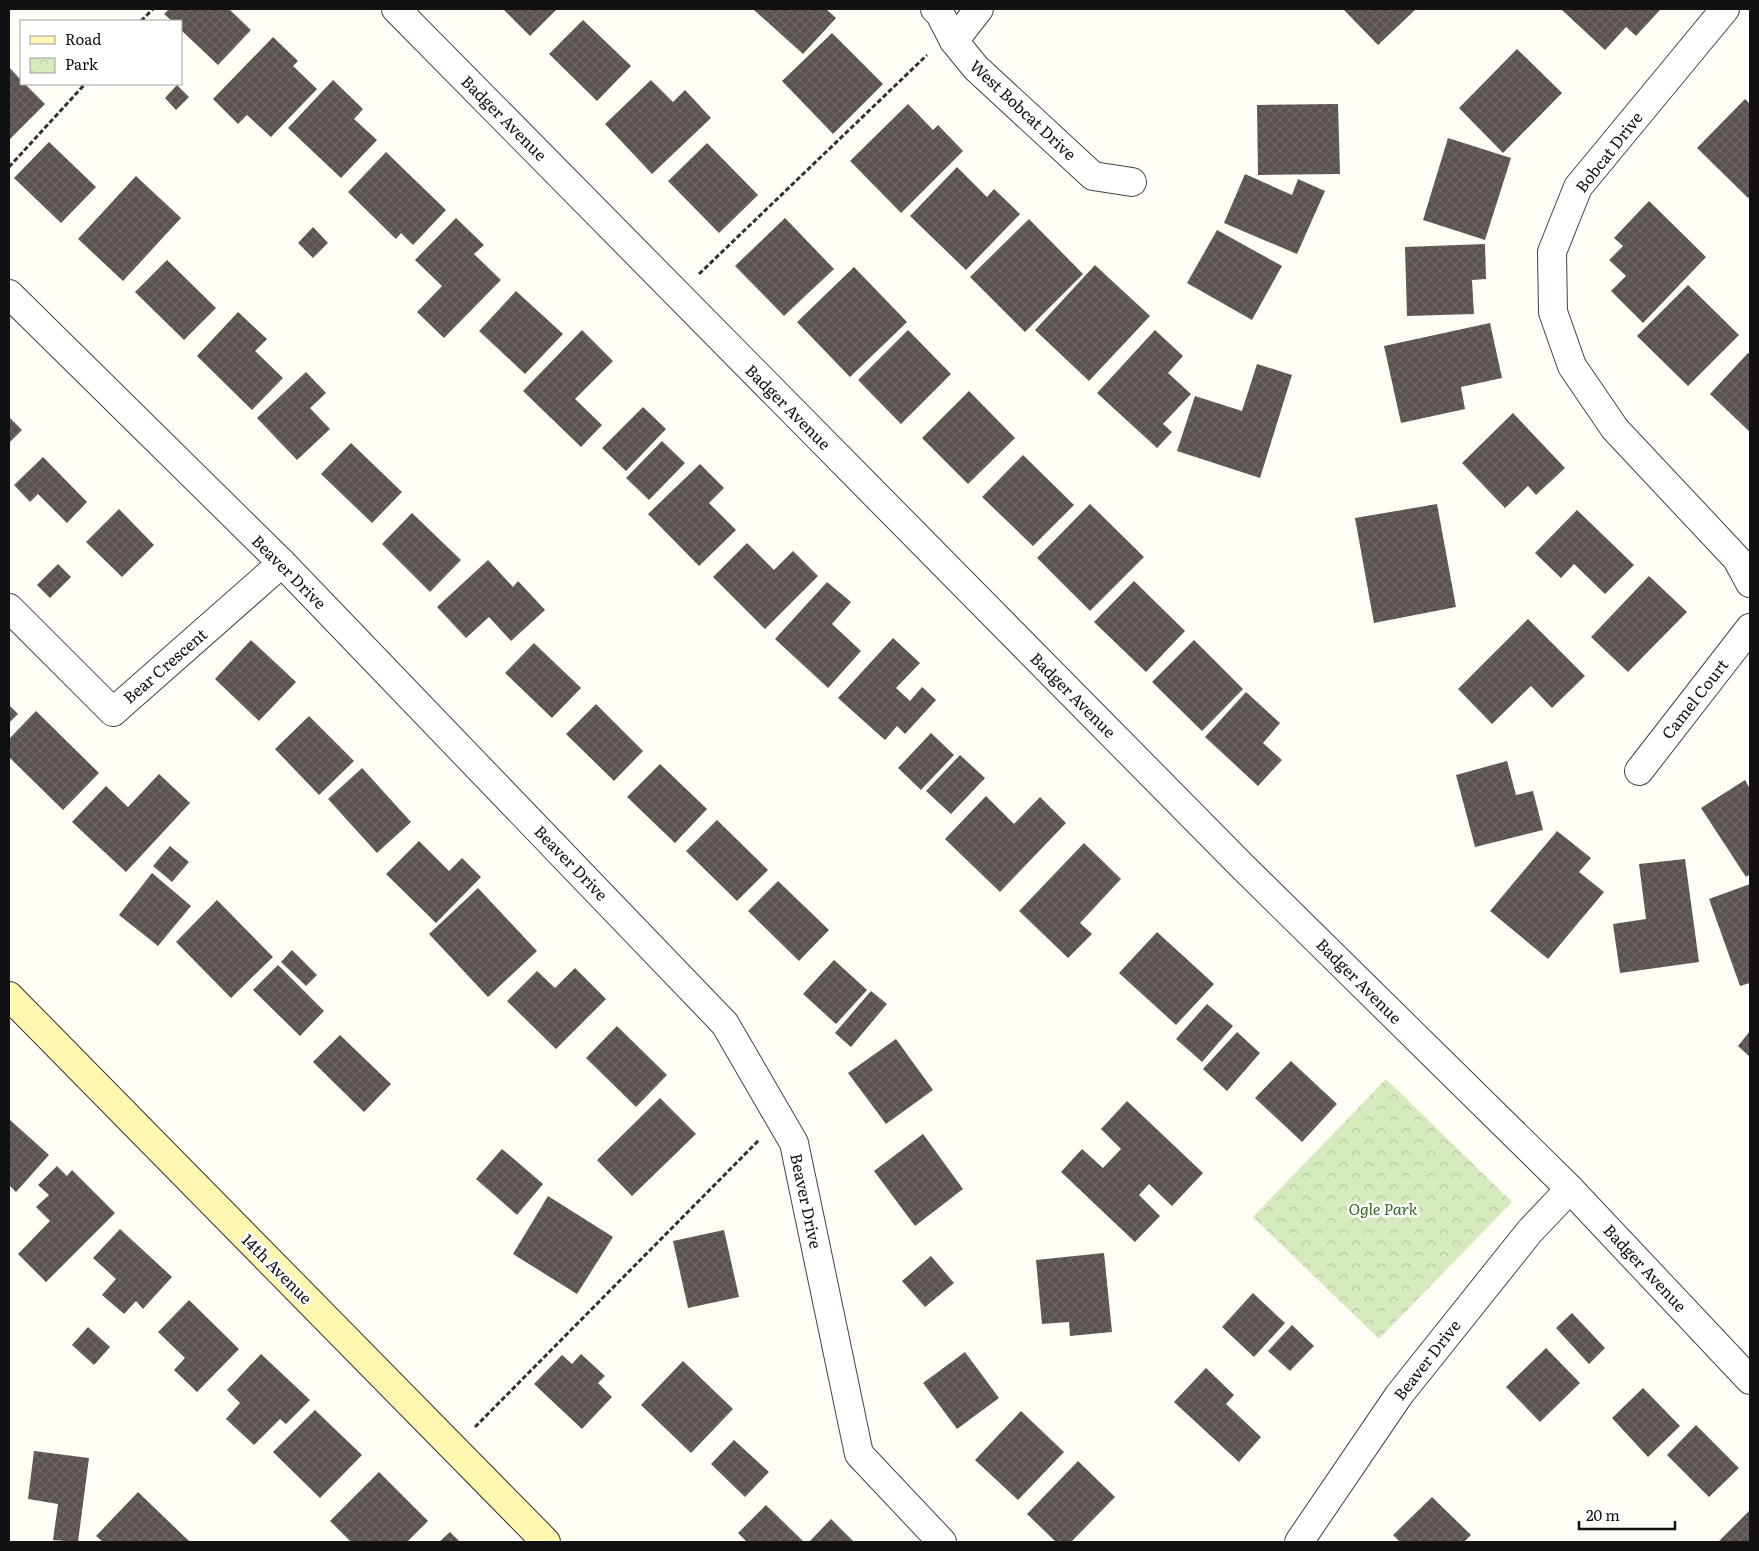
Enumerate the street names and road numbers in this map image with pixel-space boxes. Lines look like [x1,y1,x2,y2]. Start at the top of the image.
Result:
street label: West Bobcat Drive [965,53,1082,165]
street label: Badger Avenue [456,69,553,166]
street label: Bobcat Drive [1569,106,1648,197]
street label: Badger Avenue [740,358,837,455]
street label: Beaver Drive [247,529,332,614]
street label: Bear Crescent [117,622,212,709]
street label: Badger Avenue [1025,646,1122,743]
street label: Camel Court [1655,653,1734,744]
street label: Beaver Drive [529,819,614,905]
street label: Badger Avenue [1311,932,1408,1029]
street label: Beaver Drive [785,1151,829,1251]
street label: Badger Avenue [1599,1218,1693,1317]
street label: 14th Avenue [237,1228,318,1309]
street label: Beaver Drive [1387,1314,1465,1405]

